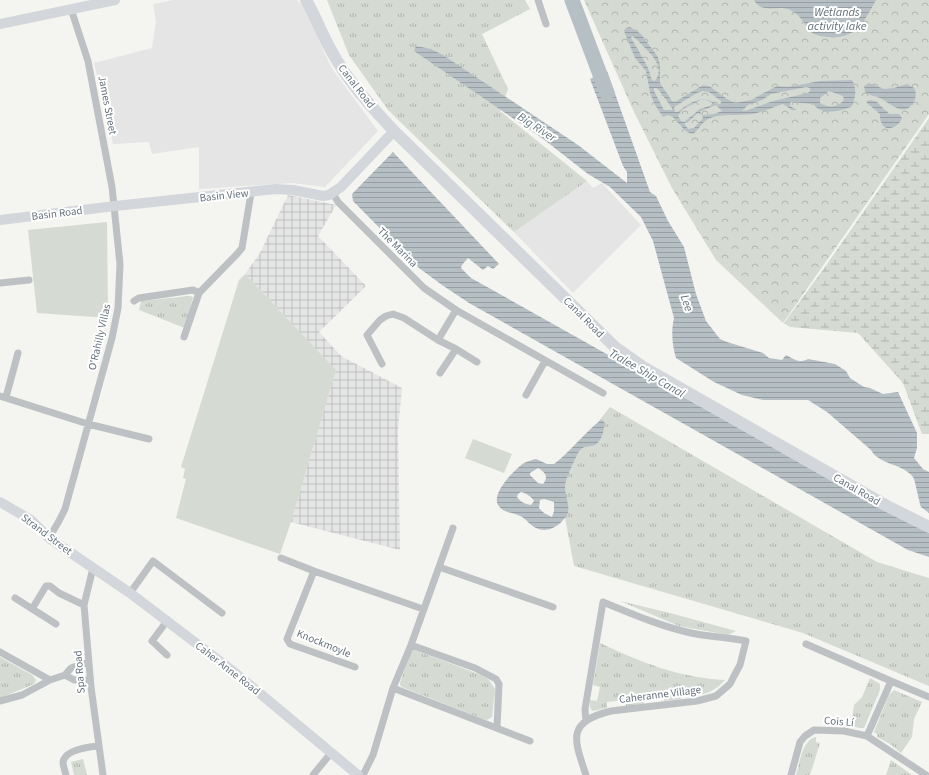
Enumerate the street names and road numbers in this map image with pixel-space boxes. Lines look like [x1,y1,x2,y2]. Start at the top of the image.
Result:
street label: Canal Road [335,61,379,111]
street label: James Street [94,74,121,136]
street label: Basin View [199,185,249,206]
street label: Basin Road [31,203,83,224]
street label: The Marina [374,224,421,271]
street label: Canal Road [560,294,607,341]
street label: O'Rahilly Villas [85,302,114,372]
street label: Canal Road [830,470,883,509]
street label: Strand Street [18,510,76,559]
street label: Knockmoyle [294,626,354,661]
street label: Caher Anne Road [192,638,263,698]
street label: Spa Road [70,650,89,694]
street label: Caheranne Village [618,682,702,707]
street label: Cois Lí [823,713,855,730]

